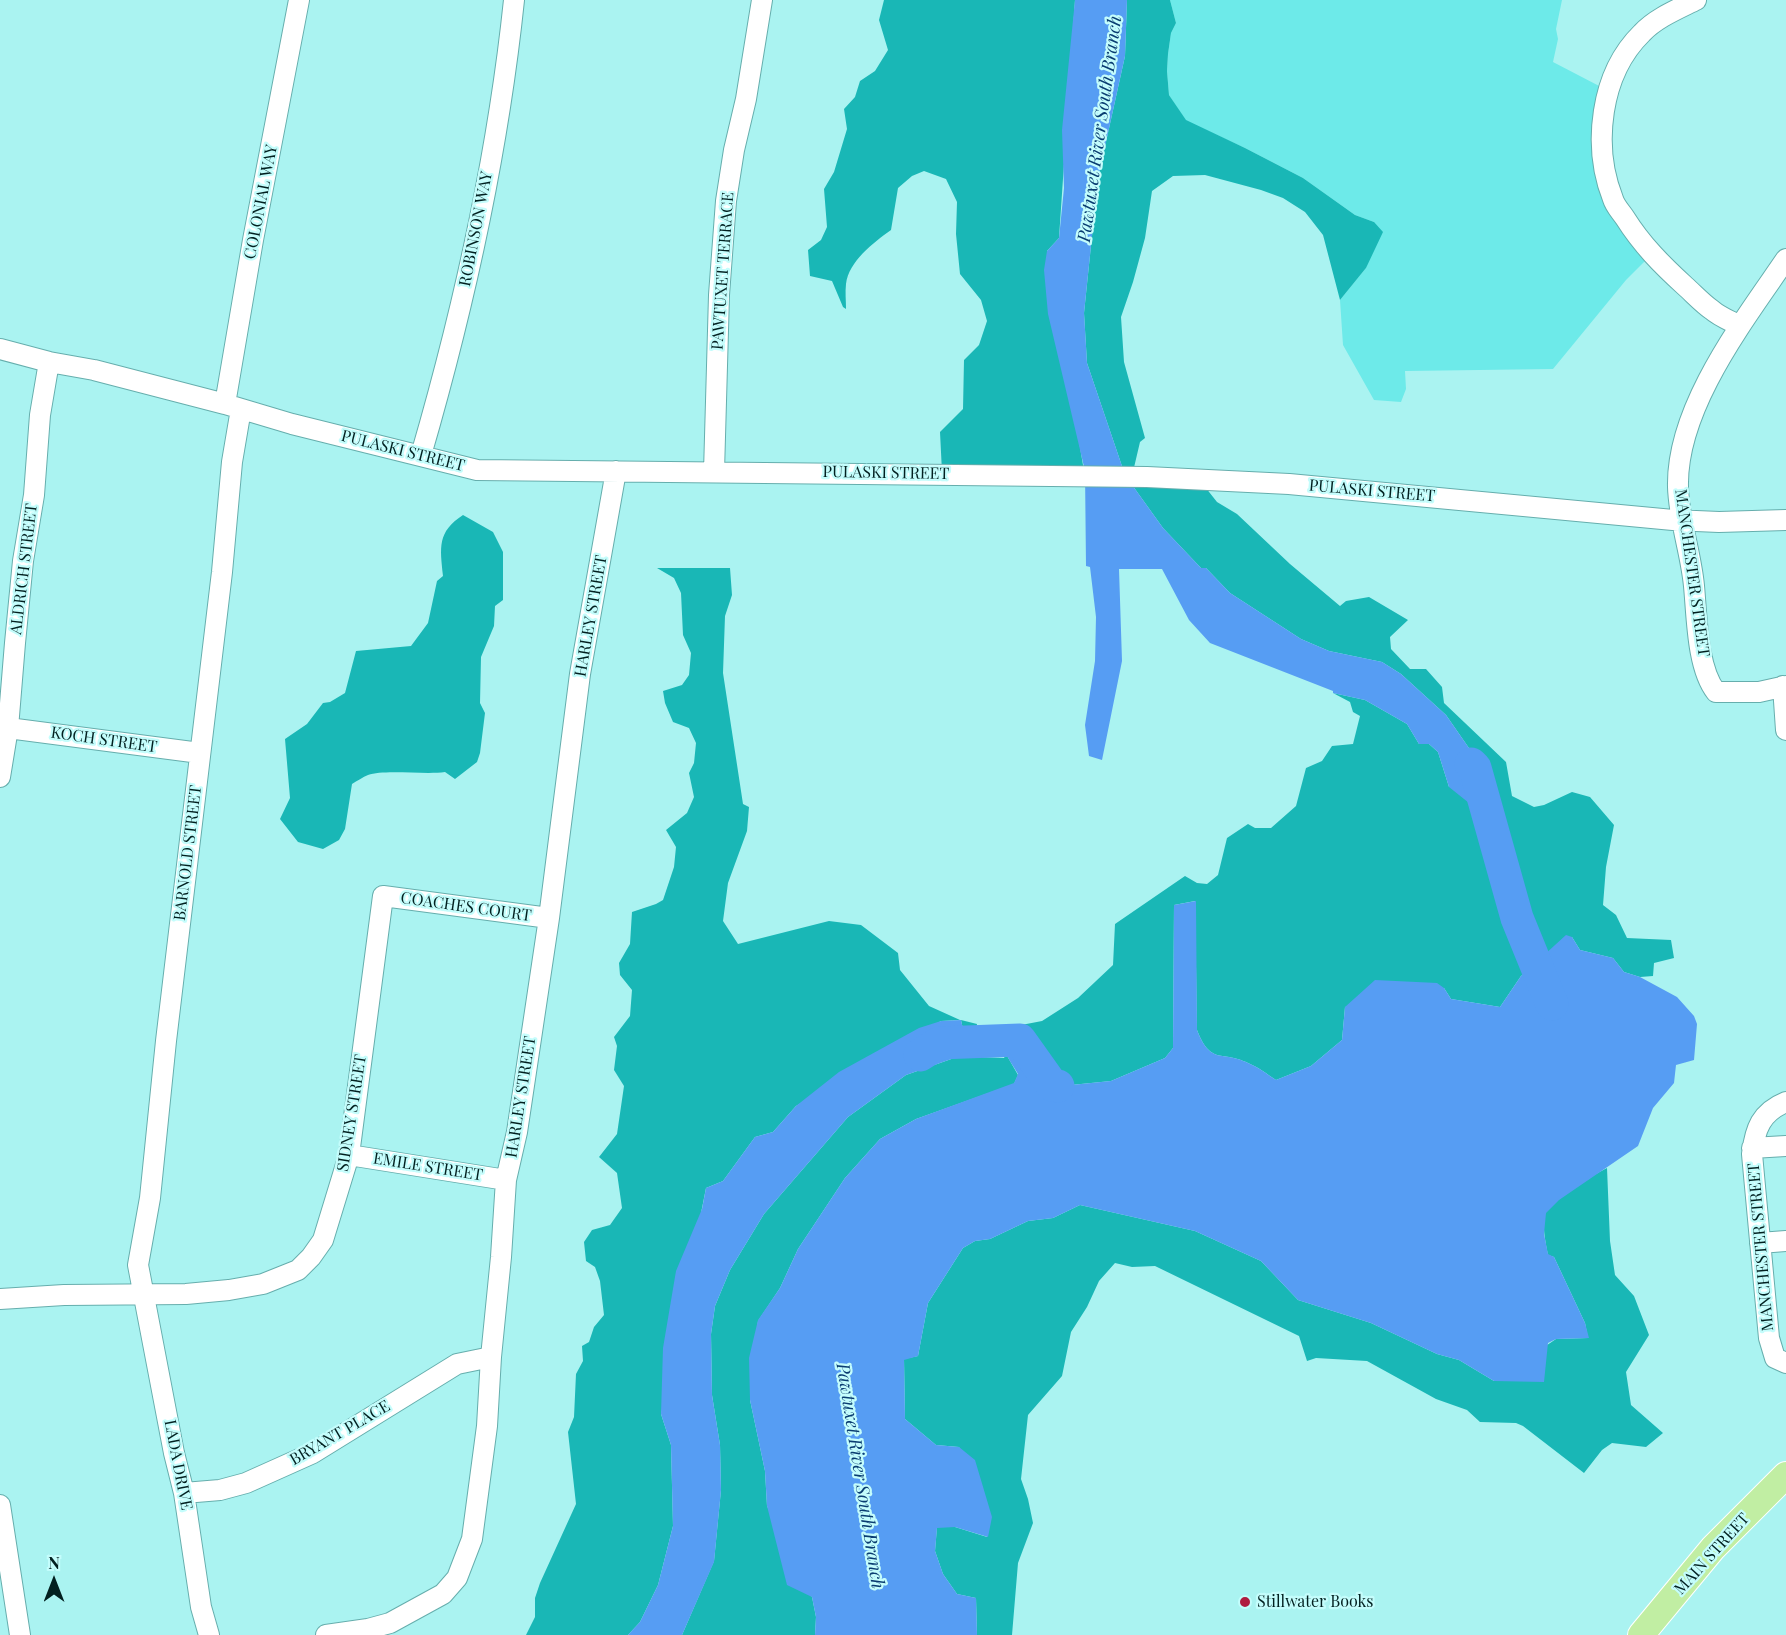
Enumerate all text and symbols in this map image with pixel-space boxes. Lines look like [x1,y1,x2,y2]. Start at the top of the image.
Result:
water label: Pawtuxet River South Branch [1073,14,1127,244]
street label: COLONIAL WAY [241,143,281,261]
street label: ROBINSON WAY [455,170,497,288]
street label: PAWTUXET TERRACE [708,191,738,351]
street label: PULASKI STREET [339,426,467,476]
street label: PULASKI STREET [823,462,949,484]
street label: PULASKI STREET [1308,476,1436,506]
street label: MANCHESTER STREET [1671,488,1713,658]
street label: ALDRICH STREET [6,502,42,636]
street label: HARLEY STREET [571,554,611,678]
street label: KOCH STREET [50,723,158,757]
street label: BARNOLD STREET [170,784,206,922]
street label: COACHES COURT [399,888,533,926]
street label: HARLEY STREET [502,1035,540,1159]
street label: SIDNEY STREET [333,1053,371,1173]
street label: EMILE STREET [372,1149,484,1185]
street label: MANCHESTER STREET [1744,1162,1778,1332]
water label: Pawtuxet River South Branch [831,1362,889,1590]
street label: BRYANT PLACE [286,1397,394,1469]
street label: LADA DRIVE [160,1418,196,1512]
street label: MAIN STREET [1670,1509,1754,1599]
north arrow [24,1551,84,1611]
text: N [48,1552,60,1573]
place label: Stillwater Books [1257,1592,1373,1612]
marker: Stillwater Books [1238,1595,1252,1609]

